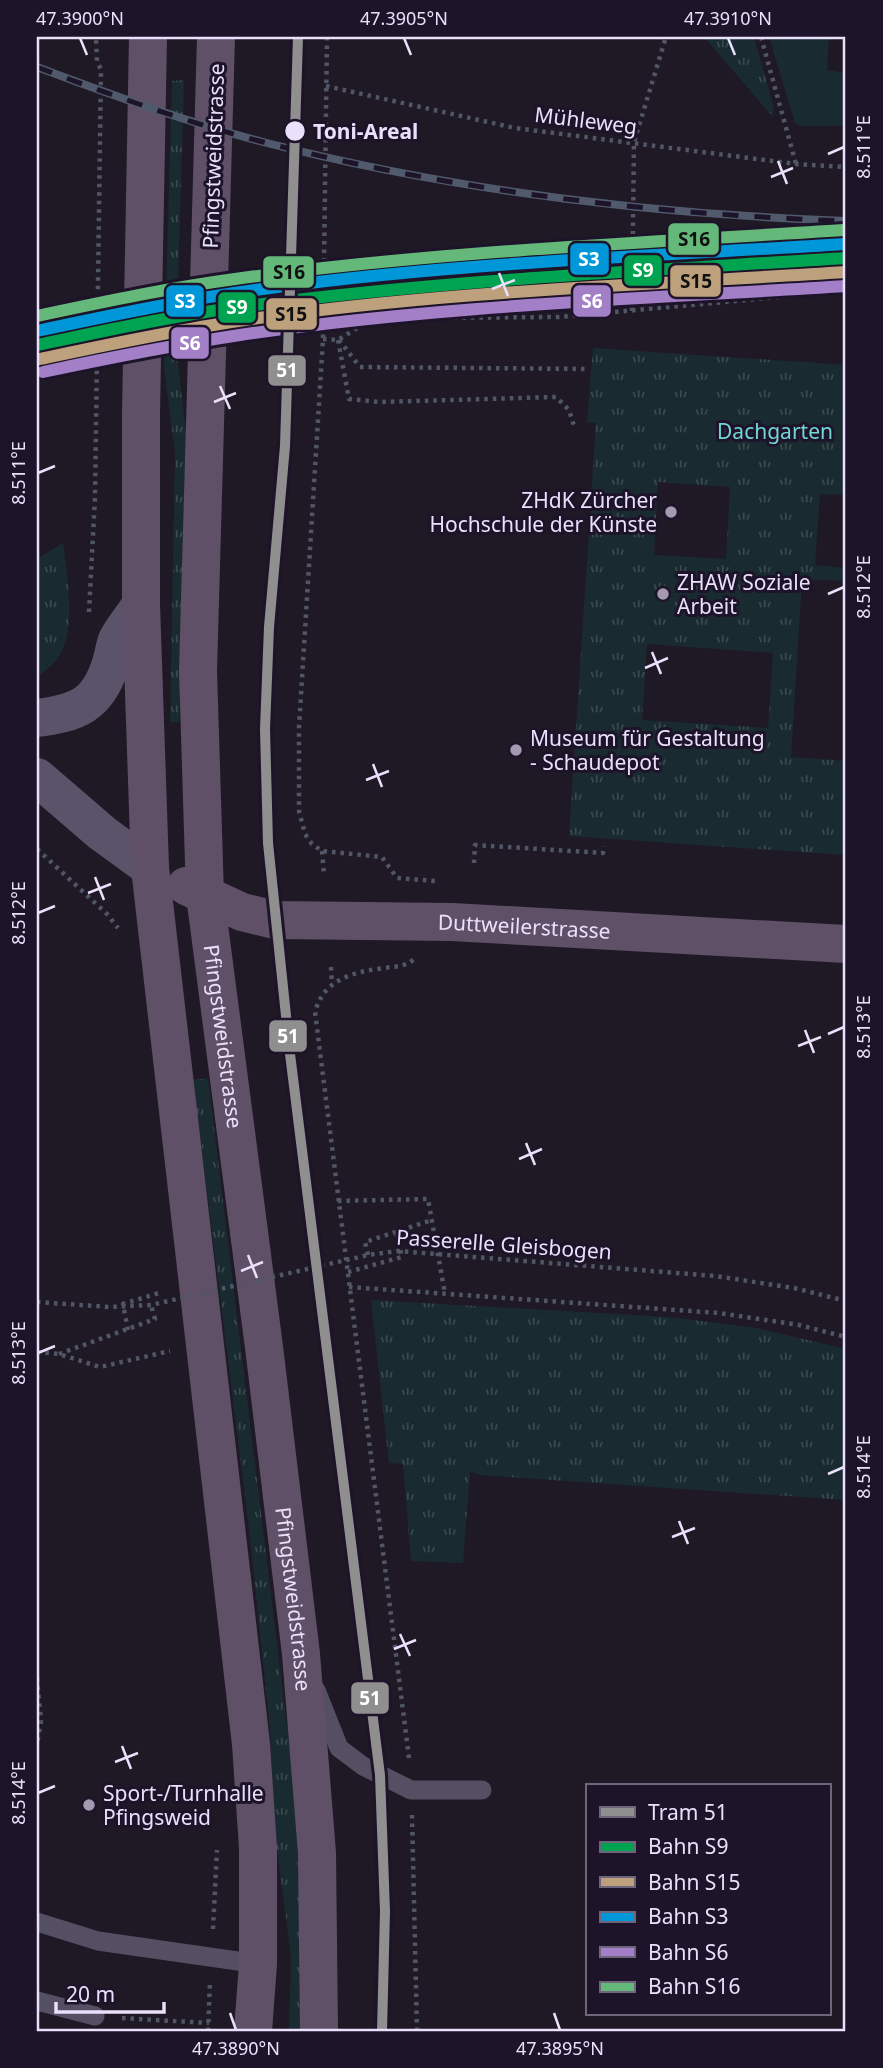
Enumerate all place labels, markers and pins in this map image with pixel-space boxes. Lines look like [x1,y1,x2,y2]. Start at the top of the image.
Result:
place label: Toni-Areal [313,117,418,145]
marker: Toni-Areal [283,119,307,143]
place label: ZHdK Zürcher Hochschule der Künste [430,486,657,538]
marker: ZHdK Zürcher Hochschule der Künste [663,504,679,520]
place label: ZHAW Soziale Arbeit [677,568,811,620]
marker: ZHAW Soziale Arbeit [655,586,671,602]
place label: Museum für Gestaltung - Schaudepot [530,724,765,776]
marker: Museum für Gestaltung - Schaudepot [508,742,524,758]
place label: Sport-/Turnhalle Pfingsweid [103,1779,264,1831]
marker: Sport-/Turnhalle Pfingsweid [81,1797,97,1813]

